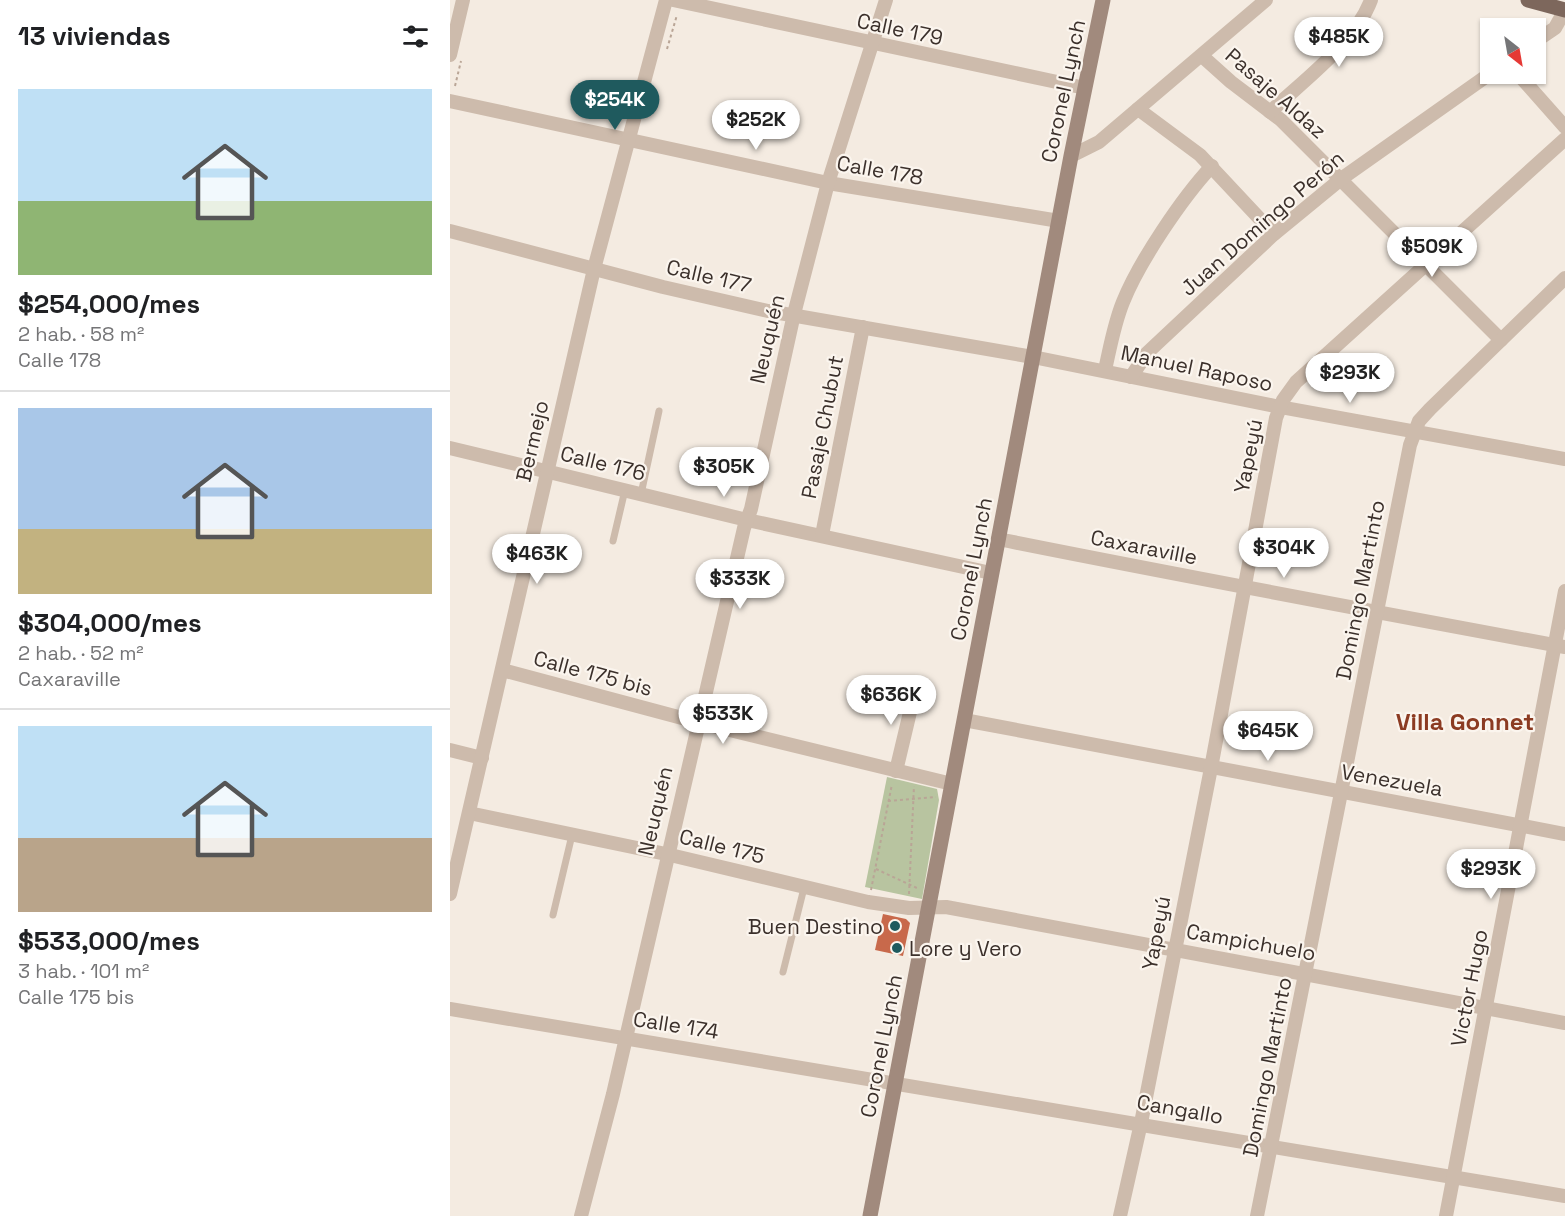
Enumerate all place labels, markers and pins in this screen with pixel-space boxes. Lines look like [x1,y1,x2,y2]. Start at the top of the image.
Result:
pin: $485K [1297,17,1381,68]
pin: $254K [573,80,657,131]
pin: $252K [714,100,798,151]
pin: $509K [1390,227,1474,278]
pin: $293K [1308,353,1392,404]
pin: $305K [682,447,766,498]
pin: $304K [1242,528,1326,579]
pin: $463K [495,534,579,585]
pin: $333K [698,559,782,610]
pin: $636K [849,675,933,726]
pin: $533K [681,694,765,745]
pin: $645K [1226,711,1310,762]
pin: $293K [1449,849,1533,900]
place label: Buen Destino [748,913,883,940]
marker: Buen Destino [888,919,902,933]
place label: Lore y Vero [909,935,1022,962]
marker: Lore y Vero [890,941,904,955]

